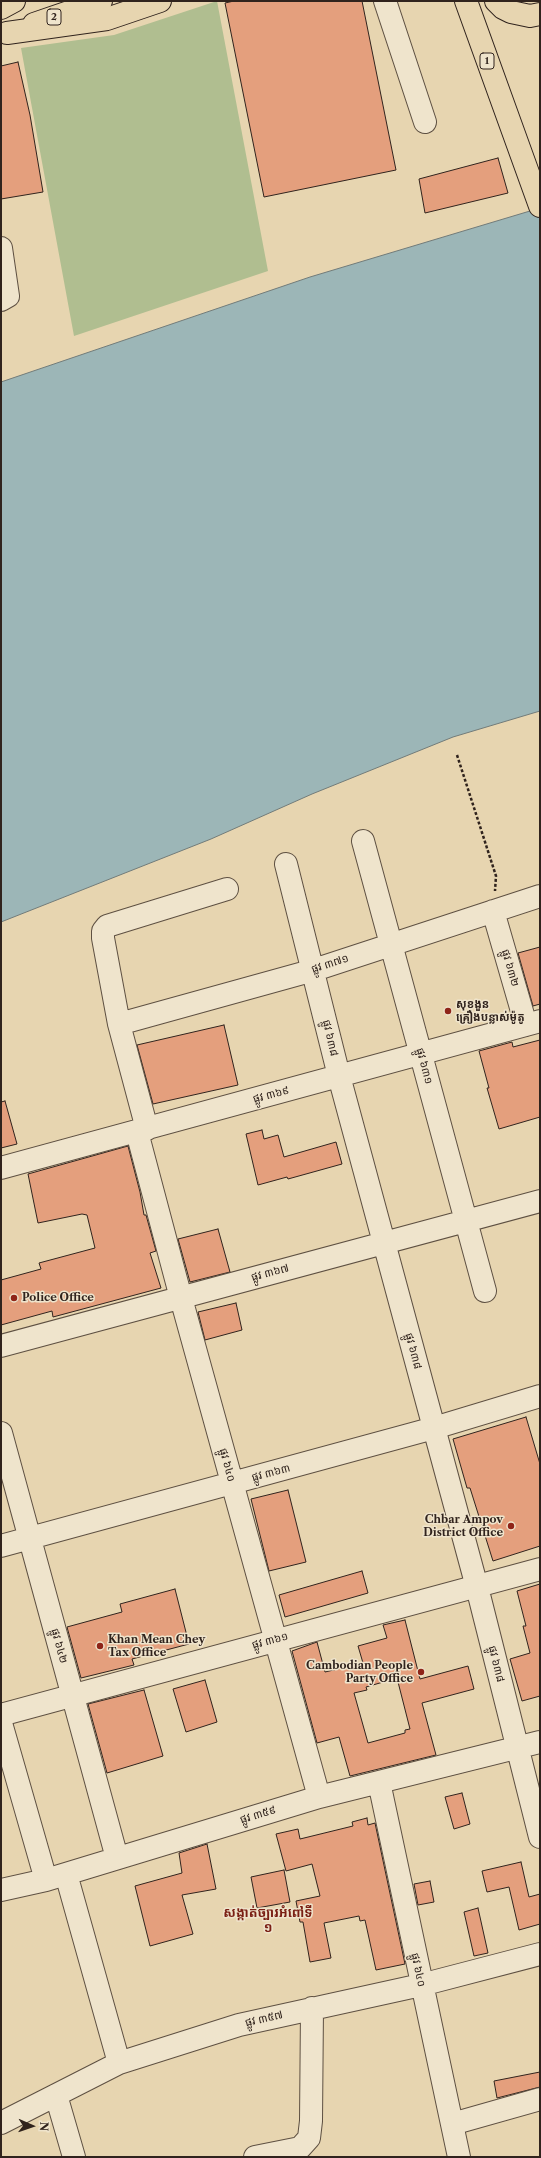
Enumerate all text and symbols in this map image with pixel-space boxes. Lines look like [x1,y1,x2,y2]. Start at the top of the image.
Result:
road number: 2 [47,9,61,25]
road number: 1 [480,53,494,69]
street label: ផ្លូវ ៦៣២ [498,948,522,988]
street label: ផ្លូវ ៣៧១ [310,952,350,976]
place label: សុខងួន គ្រឿងបន្លាស់ម៉ូតូ [456,998,525,1024]
marker: សុខងួន គ្រឿងបន្លាស់ម៉ូតូ [443,1006,453,1016]
street label: ផ្លូវ ៦៣៨ [319,1019,341,1057]
street label: ផ្លូវ ៦៣១ [413,1046,435,1086]
street label: ផ្លូវ ៣៦៩ [251,1084,291,1106]
street label: ផ្លូវ ៣៦៧ [250,1262,290,1284]
place label: Police Office [22,1291,94,1305]
marker: Police Office [9,1293,19,1303]
street label: ផ្លូវ ៦៣៨ [402,1331,424,1371]
street label: ផ្លូវ ៦៤០ [216,1447,238,1483]
street label: ផ្លូវ ៣៦៣ [250,1462,292,1484]
place label: Chbar Ampov District Office [423,1513,503,1539]
marker: Chbar Ampov District Office [506,1521,516,1531]
street label: ផ្លូវ ៦៤២ [48,1627,70,1665]
street label: ផ្លូវ ៣៦១ [250,1630,290,1652]
place label: Khan Mean Chey Tax Office [108,1633,205,1659]
marker: Khan Mean Chey Tax Office [95,1641,105,1651]
street label: ផ្លូវ ៦៣៨ [485,1644,507,1684]
place label: Cambodian People Party Office [306,1659,413,1685]
marker: Cambodian People Party Office [416,1667,426,1677]
street label: ផ្លូវ ៣៥៩ [238,1803,278,1827]
district label: សង្កាត់ច្បារអំពៅទី ១ [223,1905,313,1936]
street label: ផ្លូវ ៦៤០ [408,1952,428,1988]
street label: ផ្លូវ ៣៥៧ [244,2008,284,2030]
north arrow [12,2106,52,2146]
text: N [37,2121,51,2131]

